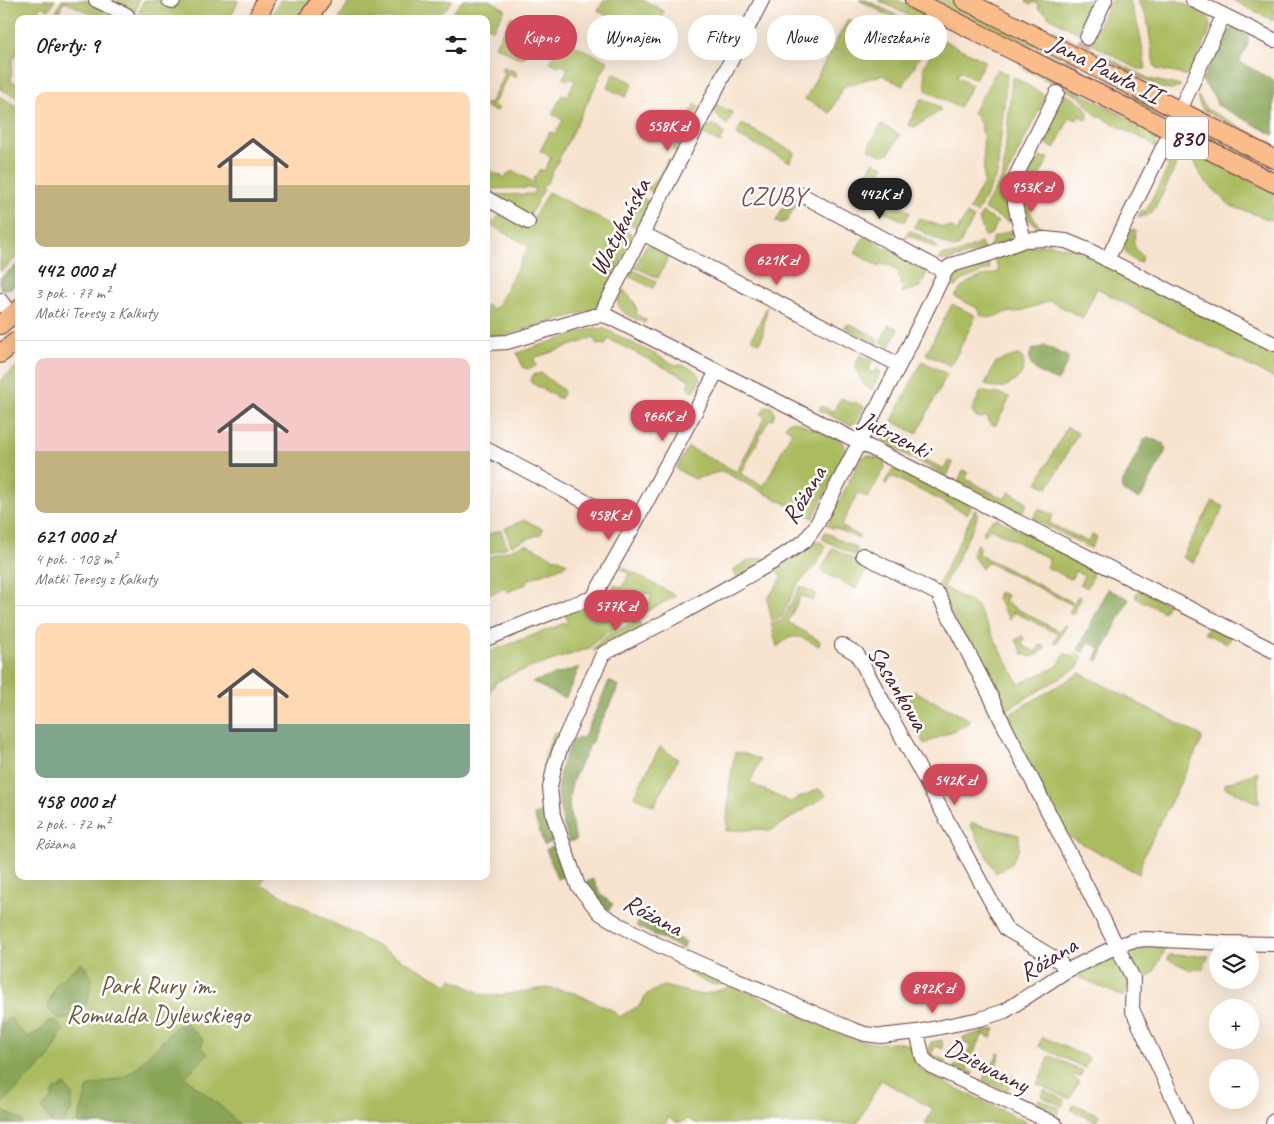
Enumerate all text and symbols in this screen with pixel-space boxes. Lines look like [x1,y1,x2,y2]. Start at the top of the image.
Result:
chip: Kupno [505,15,577,60]
chip: Wynajem [587,15,678,60]
chip: Filtry [688,15,757,60]
chip: Nowe [767,15,835,60]
chip: Mieszkanie [845,15,947,60]
street label: Jana Pawła II [1042,26,1171,113]
icon: filters [442,31,470,59]
text: Oferty: 9 [35,32,99,58]
pin: 558K zł [622,110,714,152]
text: 558K zł [647,116,689,136]
road number: 830 [1166,116,1208,160]
icon: home [208,125,298,215]
pin: 953K zł [986,170,1078,213]
street label: Watykańska [582,171,659,281]
text: 953K zł [1011,177,1053,197]
pin: 442K zł [834,178,926,220]
district label: CZUBY [739,180,810,213]
text: 442K zł [859,184,901,204]
pin: 621K zł [731,244,823,286]
text: 621K zł [756,250,798,270]
text: 442 000 zł [35,257,113,283]
text: 3 pok. · 77 m² [35,283,110,303]
text: Matki Teresy z Kalkuty [35,303,157,323]
icon: home [208,390,298,480]
pin: 966K zł [617,400,709,442]
street label: Jutrzenki [854,403,939,468]
text: 966K zł [642,406,684,426]
street label: Różana [774,458,835,530]
pin: 458K zł [563,498,655,541]
text: 458K zł [588,505,630,525]
text: 621 000 zł [35,523,114,549]
text: 4 pok. · 108 m² [35,549,117,569]
text: Matki Teresy z Kalkuty [35,569,157,589]
pin: 577K zł [570,590,662,632]
text: 577K zł [595,596,637,616]
street label: Sasankowa [860,639,937,738]
icon: home [208,655,298,745]
pin: 542K zł [909,764,1001,806]
text: 542K zł [934,770,976,790]
text: 458 000 zł [35,788,113,814]
text: 2 pok. · 72 m² [35,814,110,834]
text: Różana [35,834,75,854]
street label: Różana [618,886,690,945]
street label: Różana [1013,928,1085,989]
map controls [1209,939,1259,1109]
button: layers [1209,939,1259,989]
park label: Park Rury im. Romualda Dylewskiego [66,970,253,1031]
pin: 892K zł [887,972,979,1014]
text: 892K zł [912,978,954,998]
button: + [1209,999,1259,1049]
street label: Dziewanny [939,1031,1036,1101]
button: − [1209,1059,1259,1109]

